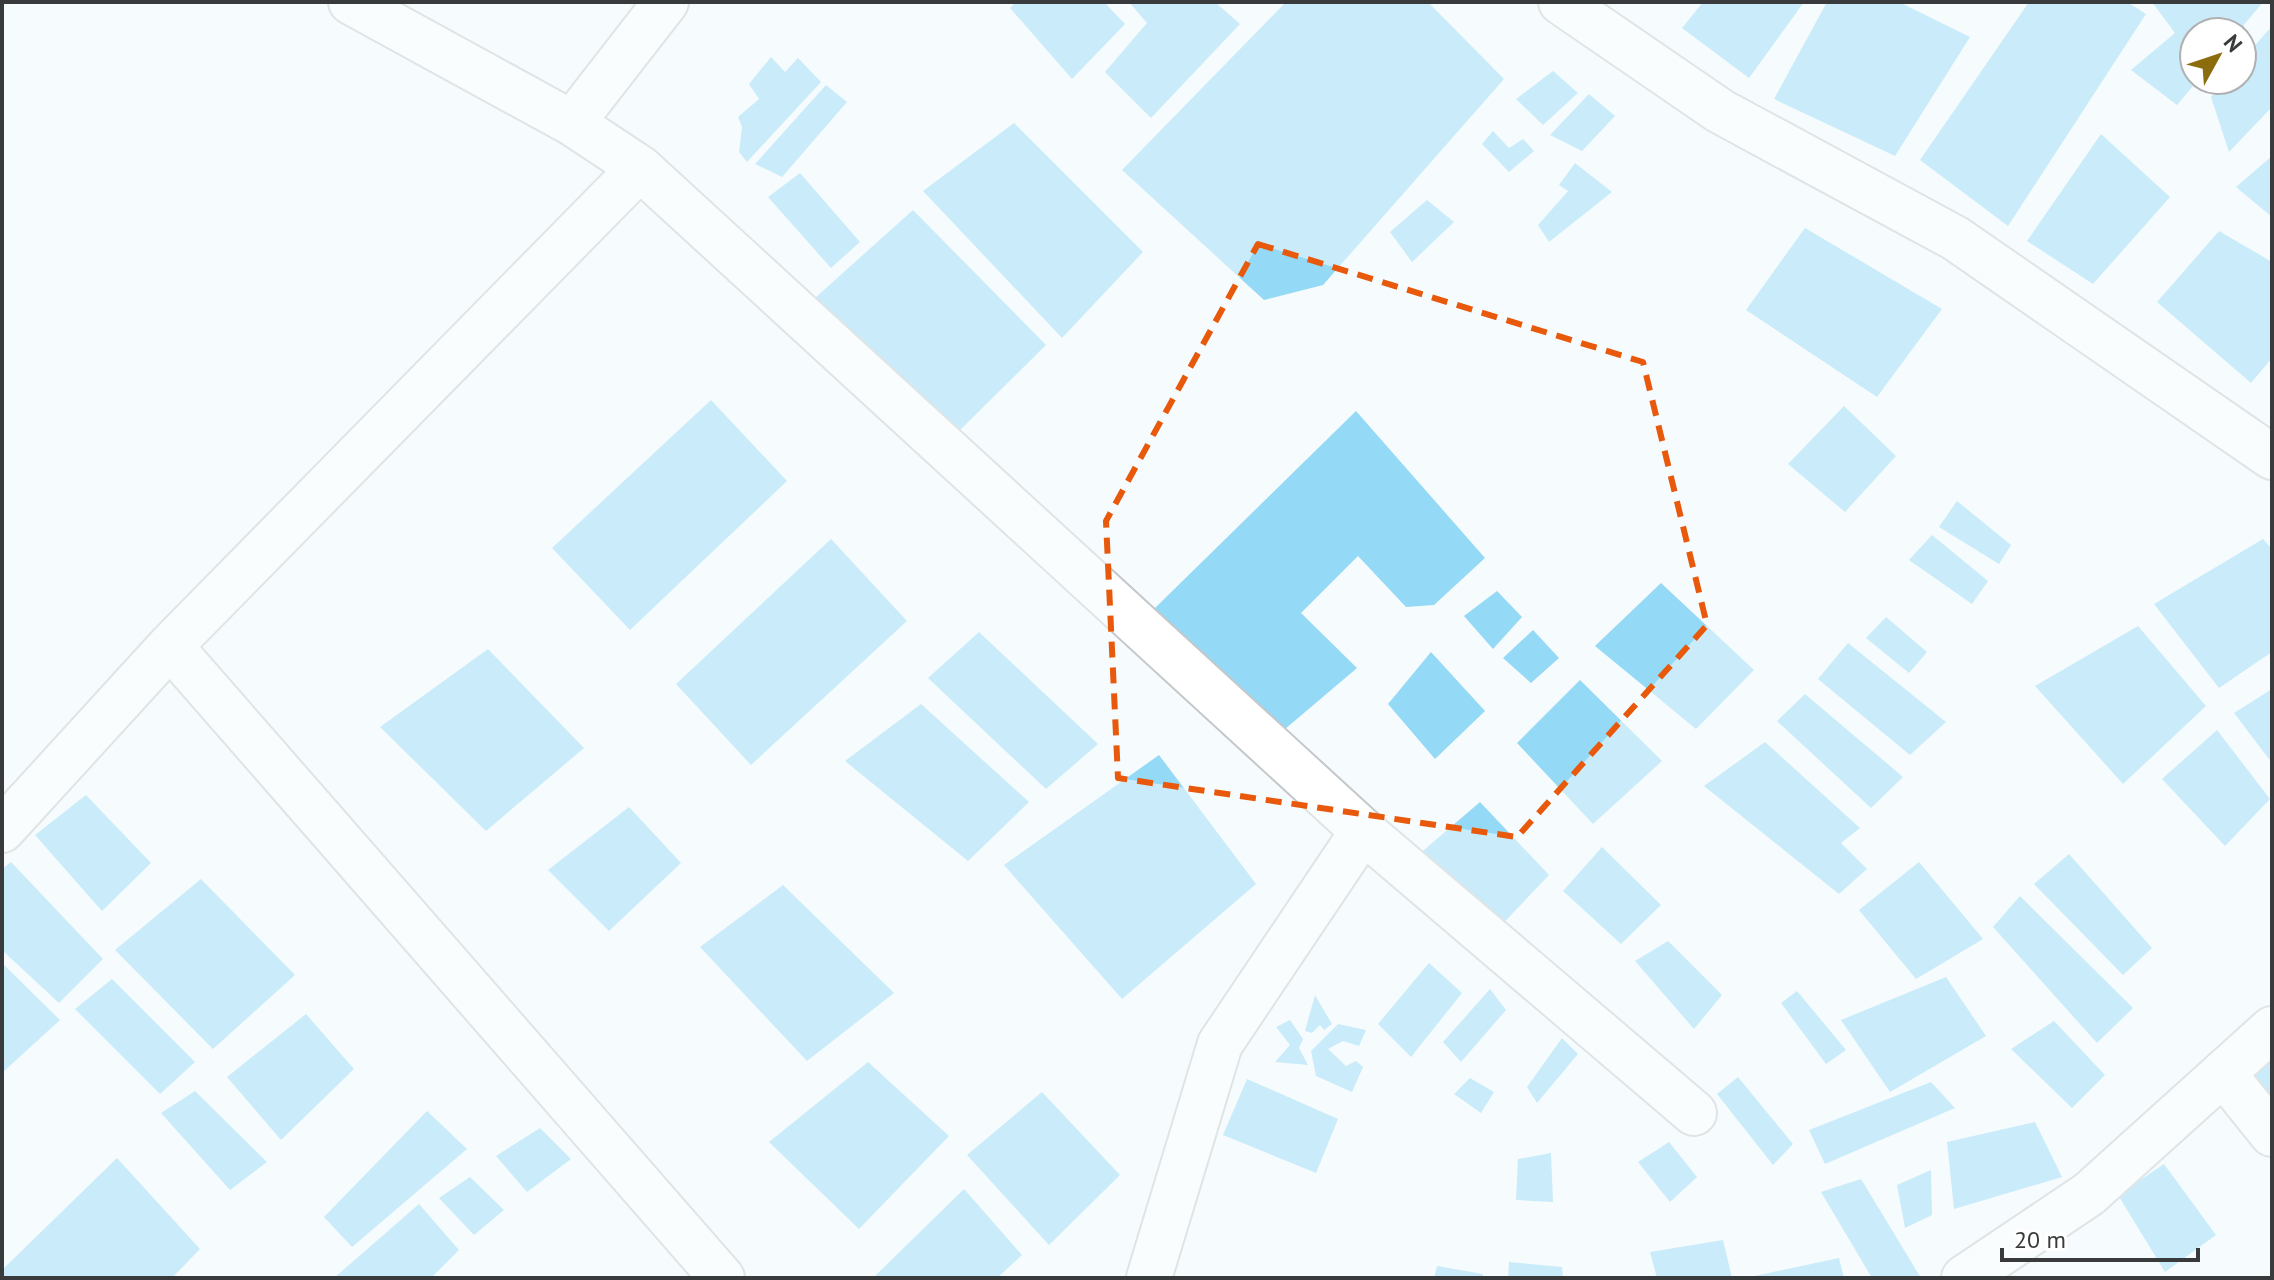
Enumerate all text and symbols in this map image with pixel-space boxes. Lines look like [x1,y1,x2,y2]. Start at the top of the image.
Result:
north arrow [2178,16,2258,96]
text: N [2218,29,2249,58]
scale bar [2002,1212,2198,1262]
text: 20 m [2014,1224,2066,1255]

